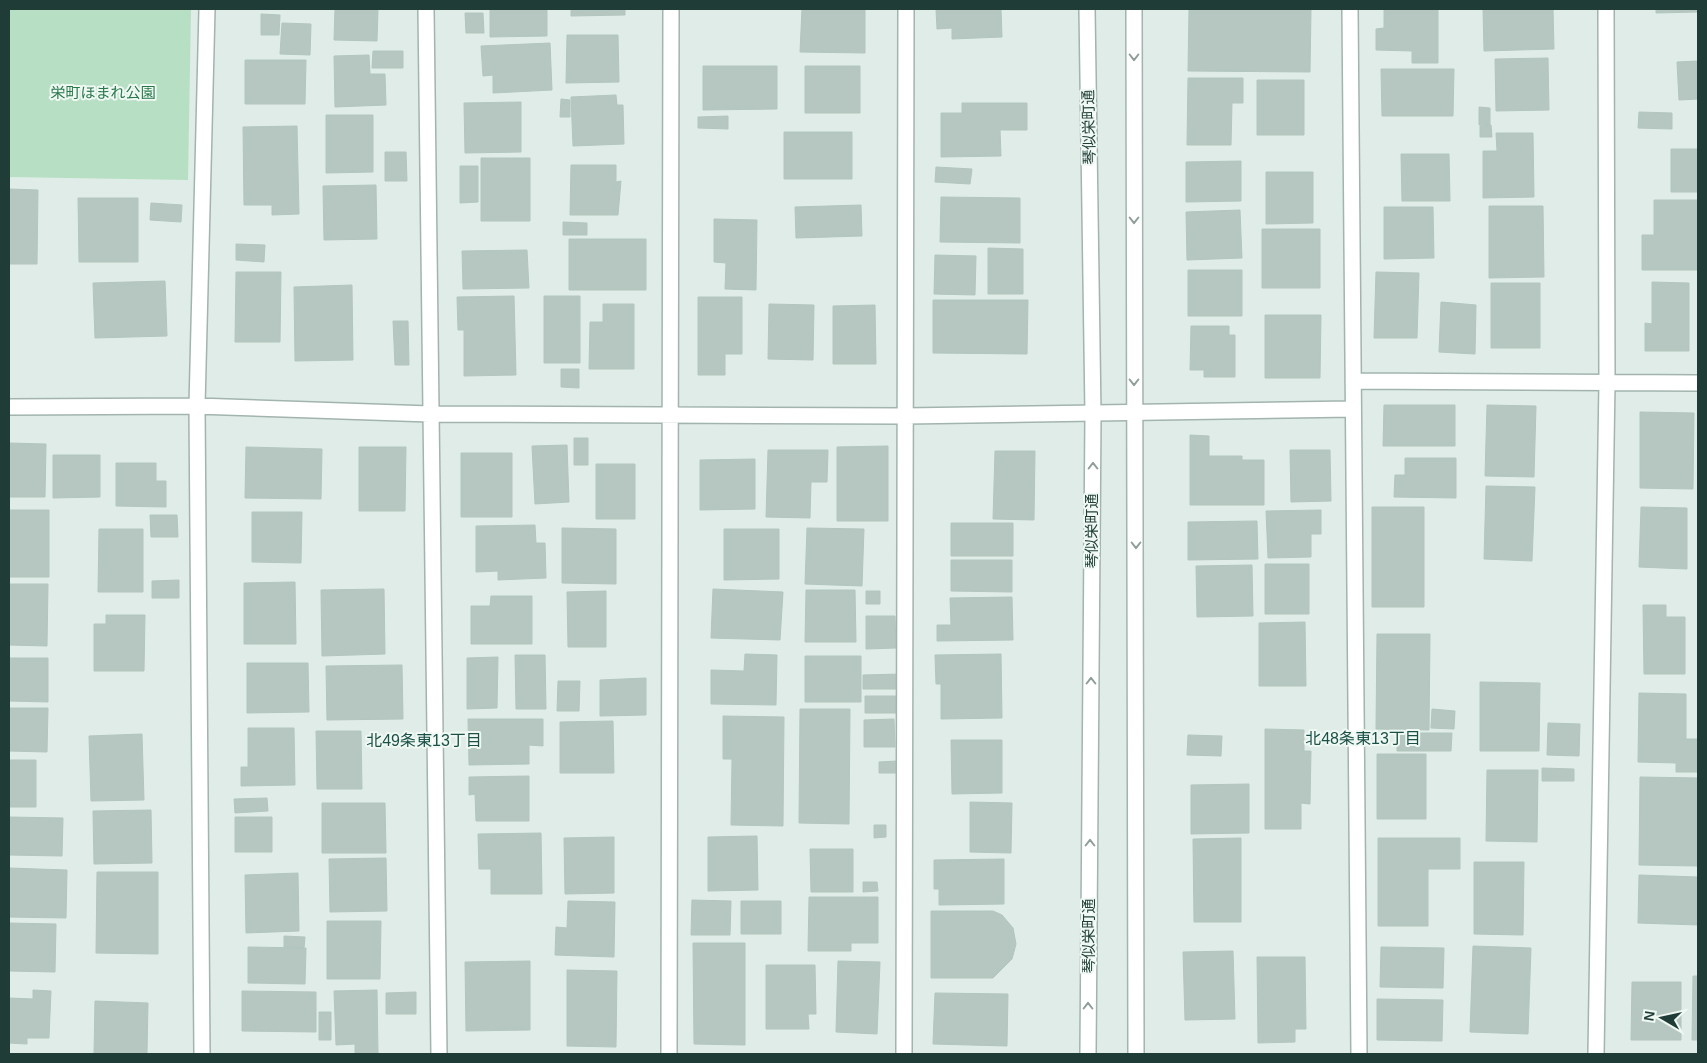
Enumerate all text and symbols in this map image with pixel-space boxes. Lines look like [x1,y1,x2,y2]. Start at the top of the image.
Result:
one-way arrow [1129,54,1139,62]
park label: 栄町ほまれ公園 [50,84,156,101]
street label: 琴似栄町通 [1079,89,1098,165]
one-way arrow [1129,216,1139,224]
one-way arrow [1129,379,1139,387]
one-way arrow [1088,461,1098,469]
street label: 琴似栄町通 [1083,493,1100,569]
one-way arrow [1131,542,1141,549]
one-way arrow [1086,676,1096,684]
district label: 北48条東13丁目 [1305,730,1421,747]
district label: 北49条東13丁目 [366,732,482,749]
one-way arrow [1085,839,1095,846]
street label: 琴似栄町通 [1080,898,1097,974]
north arrow [1637,993,1687,1043]
one-way arrow [1083,1001,1093,1009]
text: N [1640,1010,1658,1022]

